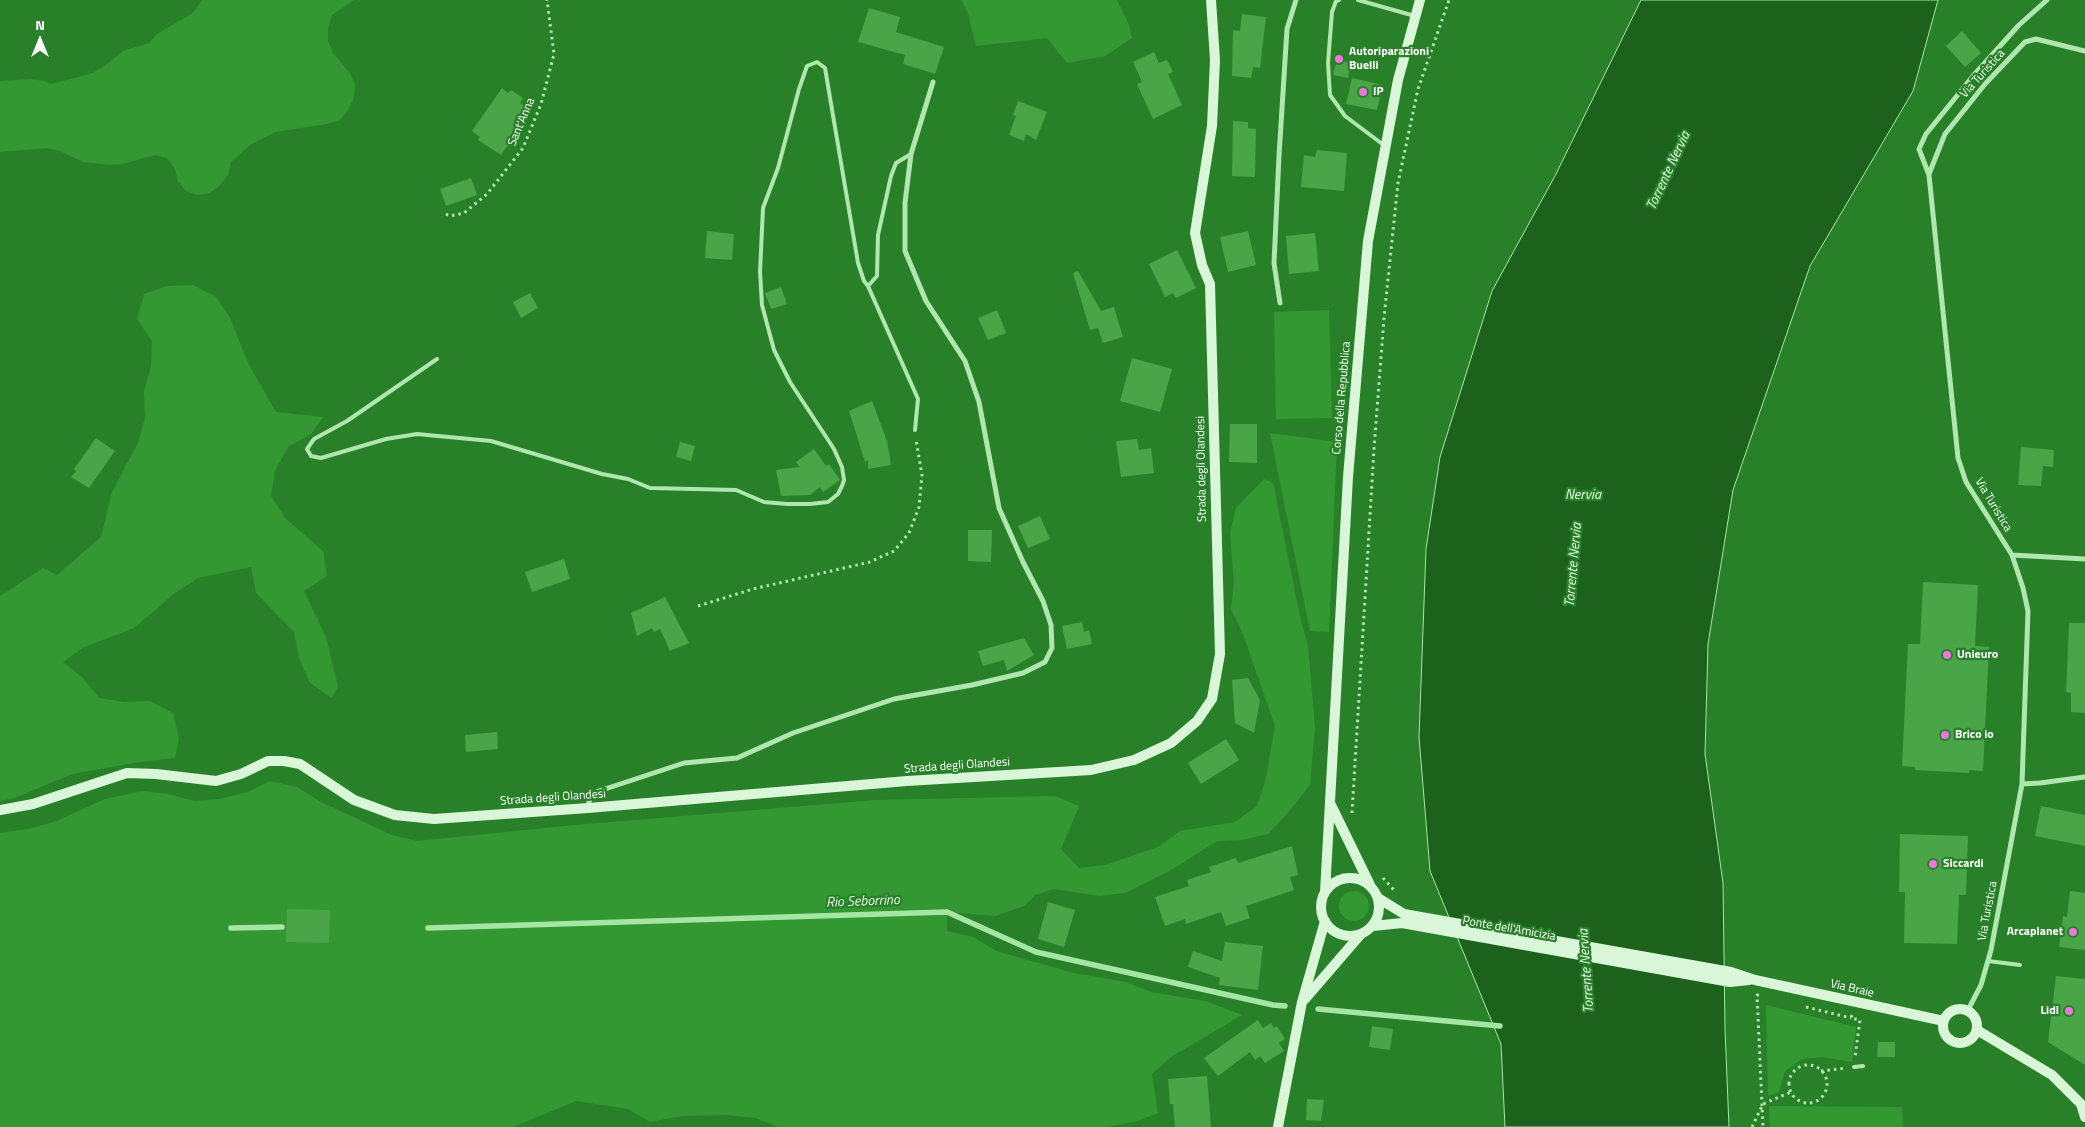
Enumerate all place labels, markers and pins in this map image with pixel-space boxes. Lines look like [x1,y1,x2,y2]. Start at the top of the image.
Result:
place label: Autoriparazioni Buelli [1349,45,1429,73]
marker: Autoriparazioni Buelli [1333,53,1345,65]
place label: IP [1373,85,1383,99]
marker: IP [1357,86,1369,98]
place label: Unieuro [1957,648,1998,662]
marker: Unieuro [1941,649,1953,661]
place label: Brico io [1955,728,1994,742]
marker: Brico io [1939,729,1951,741]
place label: Siccardi [1943,857,1984,871]
marker: Siccardi [1927,858,1939,870]
place label: Arcaplanet [2007,925,2063,939]
marker: Arcaplanet [2067,926,2079,938]
place label: Lidl [2040,1004,2059,1018]
marker: Lidl [2063,1005,2075,1017]

